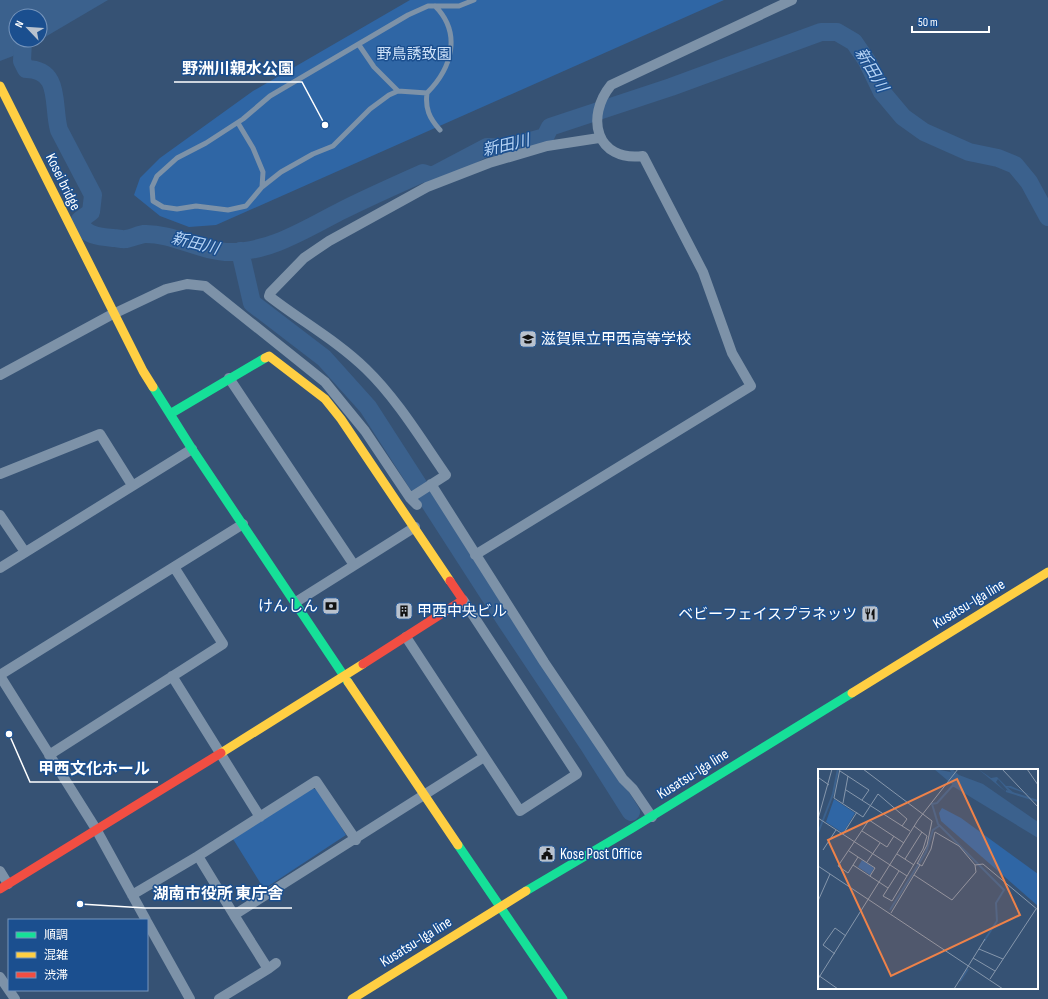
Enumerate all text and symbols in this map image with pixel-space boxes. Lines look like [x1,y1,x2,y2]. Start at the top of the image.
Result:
north arrow [8,8,48,48]
scale bar [912,8,989,34]
text: 50 m [918,15,938,30]
text: N [12,18,27,29]
park label: 野鳥誘致園 [376,45,452,64]
water label: 新田川 [850,45,893,97]
callout: 野洲川親水公園 [174,54,302,82]
text: 野洲川親水公園 [182,60,294,79]
water label: 新田川 [480,131,533,161]
street label: Kosei bridge [41,150,85,214]
water label: 新田川 [169,229,223,260]
school or university icon: 滋賀県立甲西高等学校 [518,329,538,349]
place label: 滋賀県立甲西高等学校 [541,330,691,349]
street label: Kusatsu-Iga line [929,575,1009,633]
bank icon: けんしん [321,596,341,616]
place label: けんしん [258,597,318,616]
building icon: 甲西中央ビル [394,601,414,621]
place label: 甲西中央ビル [417,602,507,621]
restaurant icon: ベビーフェイスプラネッツ [860,604,880,624]
place label: ベビーフェイスプラネッツ [678,605,857,624]
street label: Kusatsu-Iga line [654,744,732,804]
callout: 甲西文化ホール [30,754,158,782]
text: 甲西文化ホール [38,760,150,779]
inset map [818,769,1038,989]
public building icon: Kose Post Office [537,844,557,864]
place label: Kose Post Office [560,845,642,864]
callout: 湖南市役所 東庁舎 [145,880,292,908]
text: 湖南市役所 東庁舎 [153,885,283,904]
street label: Kusatsu-Iga line [377,912,455,972]
legend [8,919,148,991]
text: 順調 [44,928,68,943]
text: 混雑 [44,948,68,963]
text: 渋滞 [44,968,68,983]

